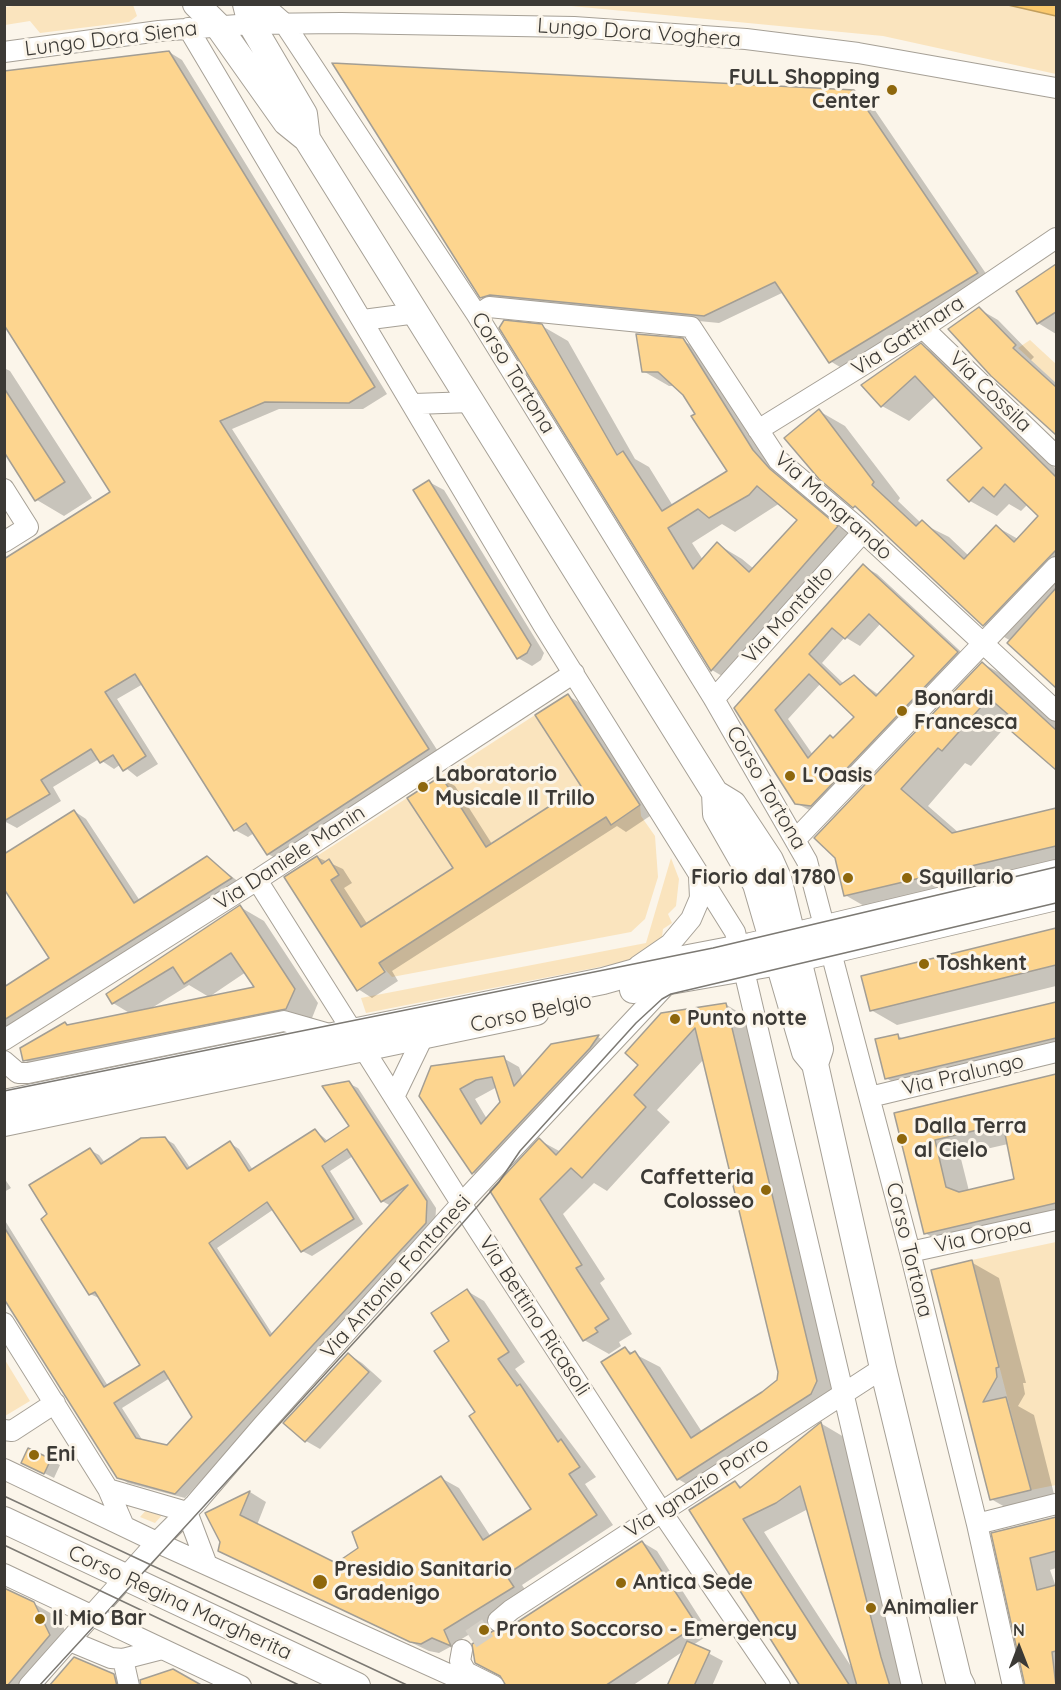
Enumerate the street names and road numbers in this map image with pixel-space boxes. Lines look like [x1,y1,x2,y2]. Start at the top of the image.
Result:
street label: Lungo Dora Voghera [536,13,742,53]
street label: Lungo Dora Siena [23,16,199,62]
street label: Via Gattinara [847,290,969,382]
street label: Corso Tortona [466,308,560,438]
street label: Via Cossila [943,346,1037,438]
street label: Via Mongrando [769,446,897,566]
street label: Via Montalto [737,561,839,669]
street label: Corso Tortona [721,722,811,854]
street label: Via Daniele Manin [210,800,370,916]
street label: Corso Belgio [468,988,594,1038]
street label: Via Pralungo [900,1049,1026,1101]
street label: Corso Tortona [880,1180,938,1320]
street label: Via Antonio Fontanesi [316,1190,476,1364]
street label: Via Oropa [932,1213,1034,1259]
street label: Via Bettino Ricasoli [473,1231,595,1401]
street label: Via Ignazio Porro [620,1432,774,1544]
street label: Corso Regina Margherita [64,1540,296,1666]

